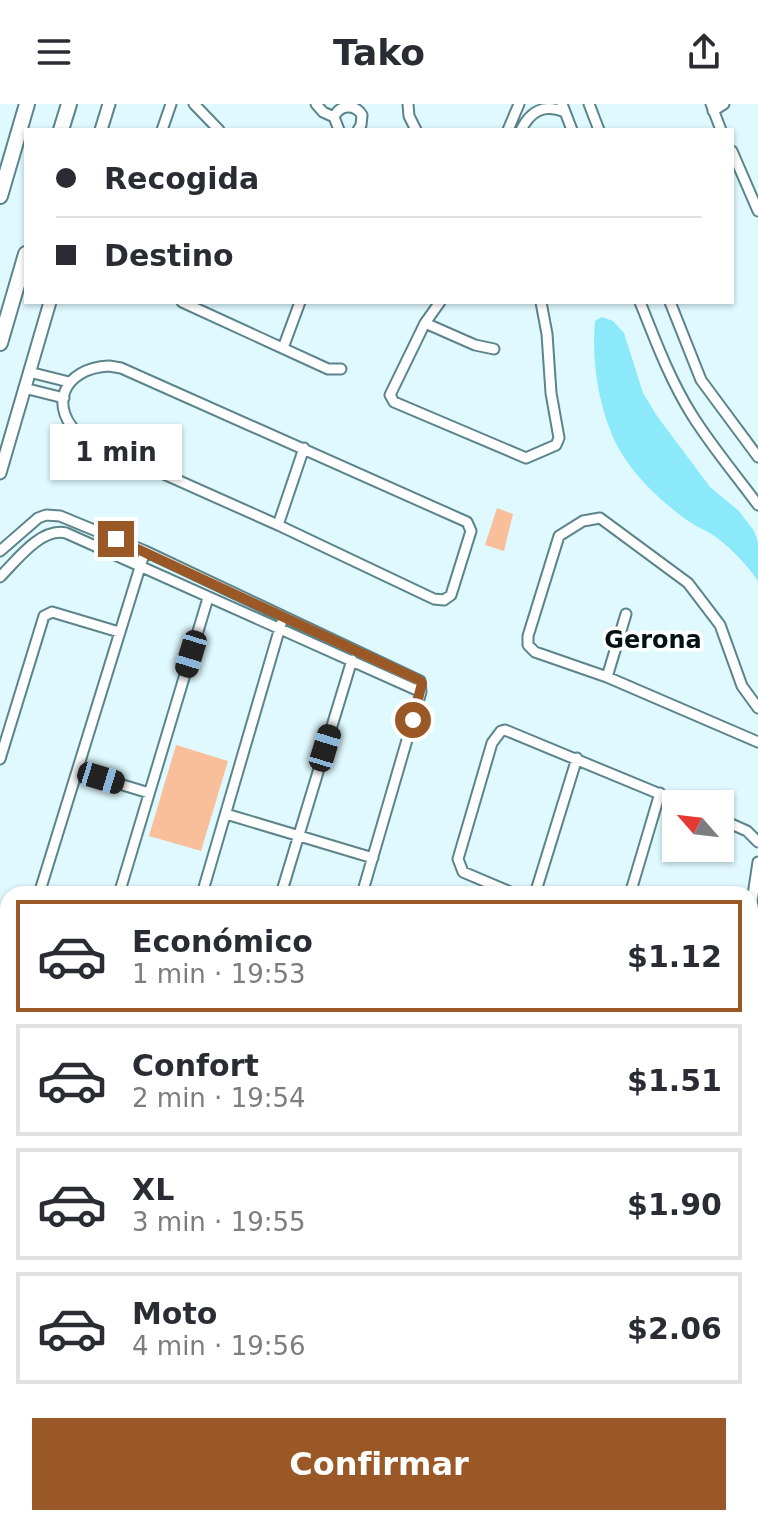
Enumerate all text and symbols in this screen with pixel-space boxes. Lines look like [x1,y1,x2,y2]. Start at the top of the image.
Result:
icon: menu [32,30,76,74]
icon: share [682,30,726,74]
text: Tako [333,32,425,73]
text: Recogida [104,161,259,196]
text: Destino [104,238,234,273]
callout: 1 min [50,423,182,479]
text: 1 min [75,437,157,467]
route end [98,521,134,557]
district label: Gerona [604,626,702,654]
car [173,628,209,680]
route start [395,702,431,738]
car [307,722,343,774]
car [75,760,127,796]
north arrow [662,790,734,862]
map controls [662,790,734,862]
icon: car [36,920,108,992]
text: Económico [132,924,313,959]
text: $1.12 [627,939,722,974]
text: 1 min · 19:53 [132,959,306,989]
icon: car [36,1044,108,1116]
text: Confort [132,1048,259,1083]
text: $1.51 [627,1063,722,1098]
text: 2 min · 19:54 [132,1083,306,1113]
icon: car [36,1168,108,1240]
text: XL [132,1172,174,1207]
text: $1.90 [627,1187,722,1222]
text: 3 min · 19:55 [132,1207,306,1237]
icon: car [36,1292,108,1364]
text: Moto [132,1296,217,1331]
text: $2.06 [627,1311,722,1346]
text: 4 min · 19:56 [132,1331,306,1361]
button: Confirmar [32,1418,726,1510]

